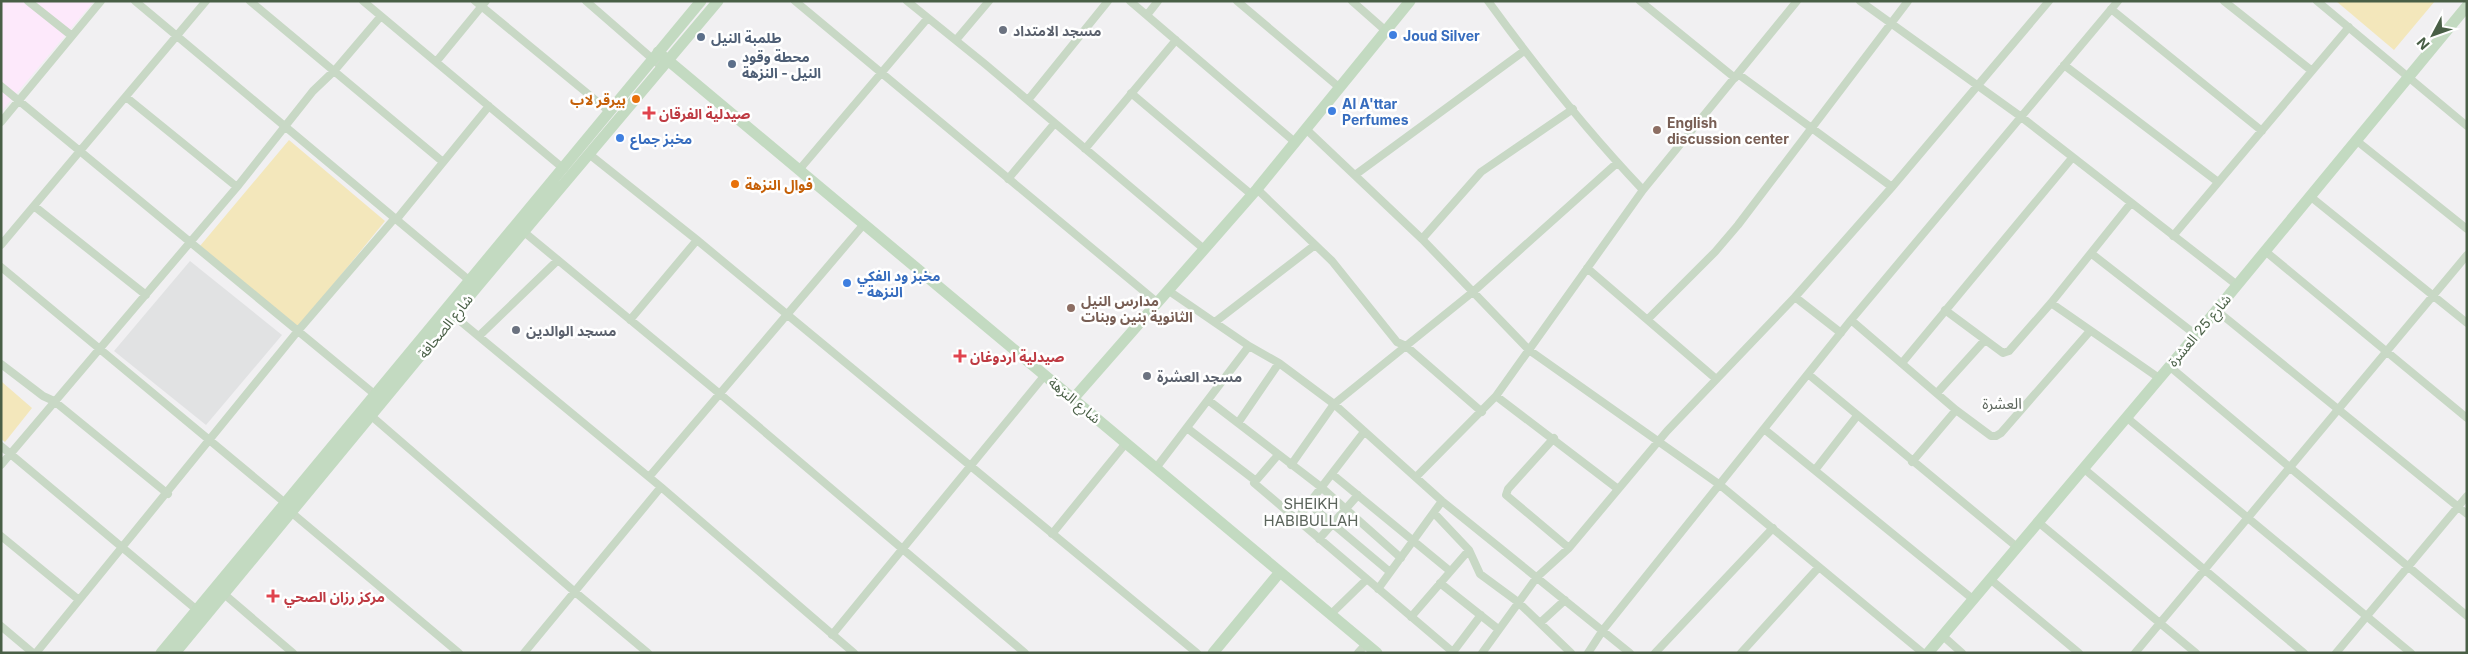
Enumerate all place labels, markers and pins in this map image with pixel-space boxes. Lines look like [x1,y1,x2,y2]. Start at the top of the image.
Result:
place label: مسجد الامتداد [1013,22,1101,39]
marker: مسجد الامتداد [997,24,1009,36]
place label: Joud Silver [1403,27,1480,44]
place label: طلمبة النيل [711,29,782,46]
marker: Joud Silver [1387,29,1399,41]
marker: طلمبة النيل [695,31,707,43]
place label: محطة وقود النيل - النزهة [742,48,821,82]
marker: محطة وقود النيل - النزهة [726,58,738,70]
place label: بيرقر لاب [570,91,626,109]
marker: بيرقر لاب [630,93,642,105]
place label: Al A'ttar Perfumes [1342,95,1409,128]
place label: صيدلية الفرقان [659,105,751,123]
marker: Al A'ttar Perfumes [1326,105,1338,117]
marker: صيدلية الفرقان [643,107,655,119]
place label: English discussion center [1667,114,1789,147]
marker: English discussion center [1651,124,1663,136]
place label: مخبز جماع [630,130,692,150]
marker: مخبز جماع [614,132,626,144]
place label: فوال النزهة [745,176,813,194]
marker: فوال النزهة [729,178,741,190]
place label: مخبز ود الفكي - النزهة [857,267,941,301]
marker: مخبز ود الفكي - النزهة [841,277,853,289]
place label: مدارس النيل الثانوية بنين وبنات [1081,292,1193,325]
marker: مدارس النيل الثانوية بنين وبنات [1065,302,1077,314]
place label: مسجد الوالدين [526,322,616,339]
marker: مسجد الوالدين [510,324,522,336]
place label: صيدلية اردوغان [970,348,1065,366]
marker: صيدلية اردوغان [954,350,966,362]
place label: مسجد العشرة [1157,368,1242,386]
marker: مسجد العشرة [1141,370,1153,382]
place label: مركز رزان الصحي [284,588,385,608]
marker: مركز رزان الصحي [266,589,280,603]

